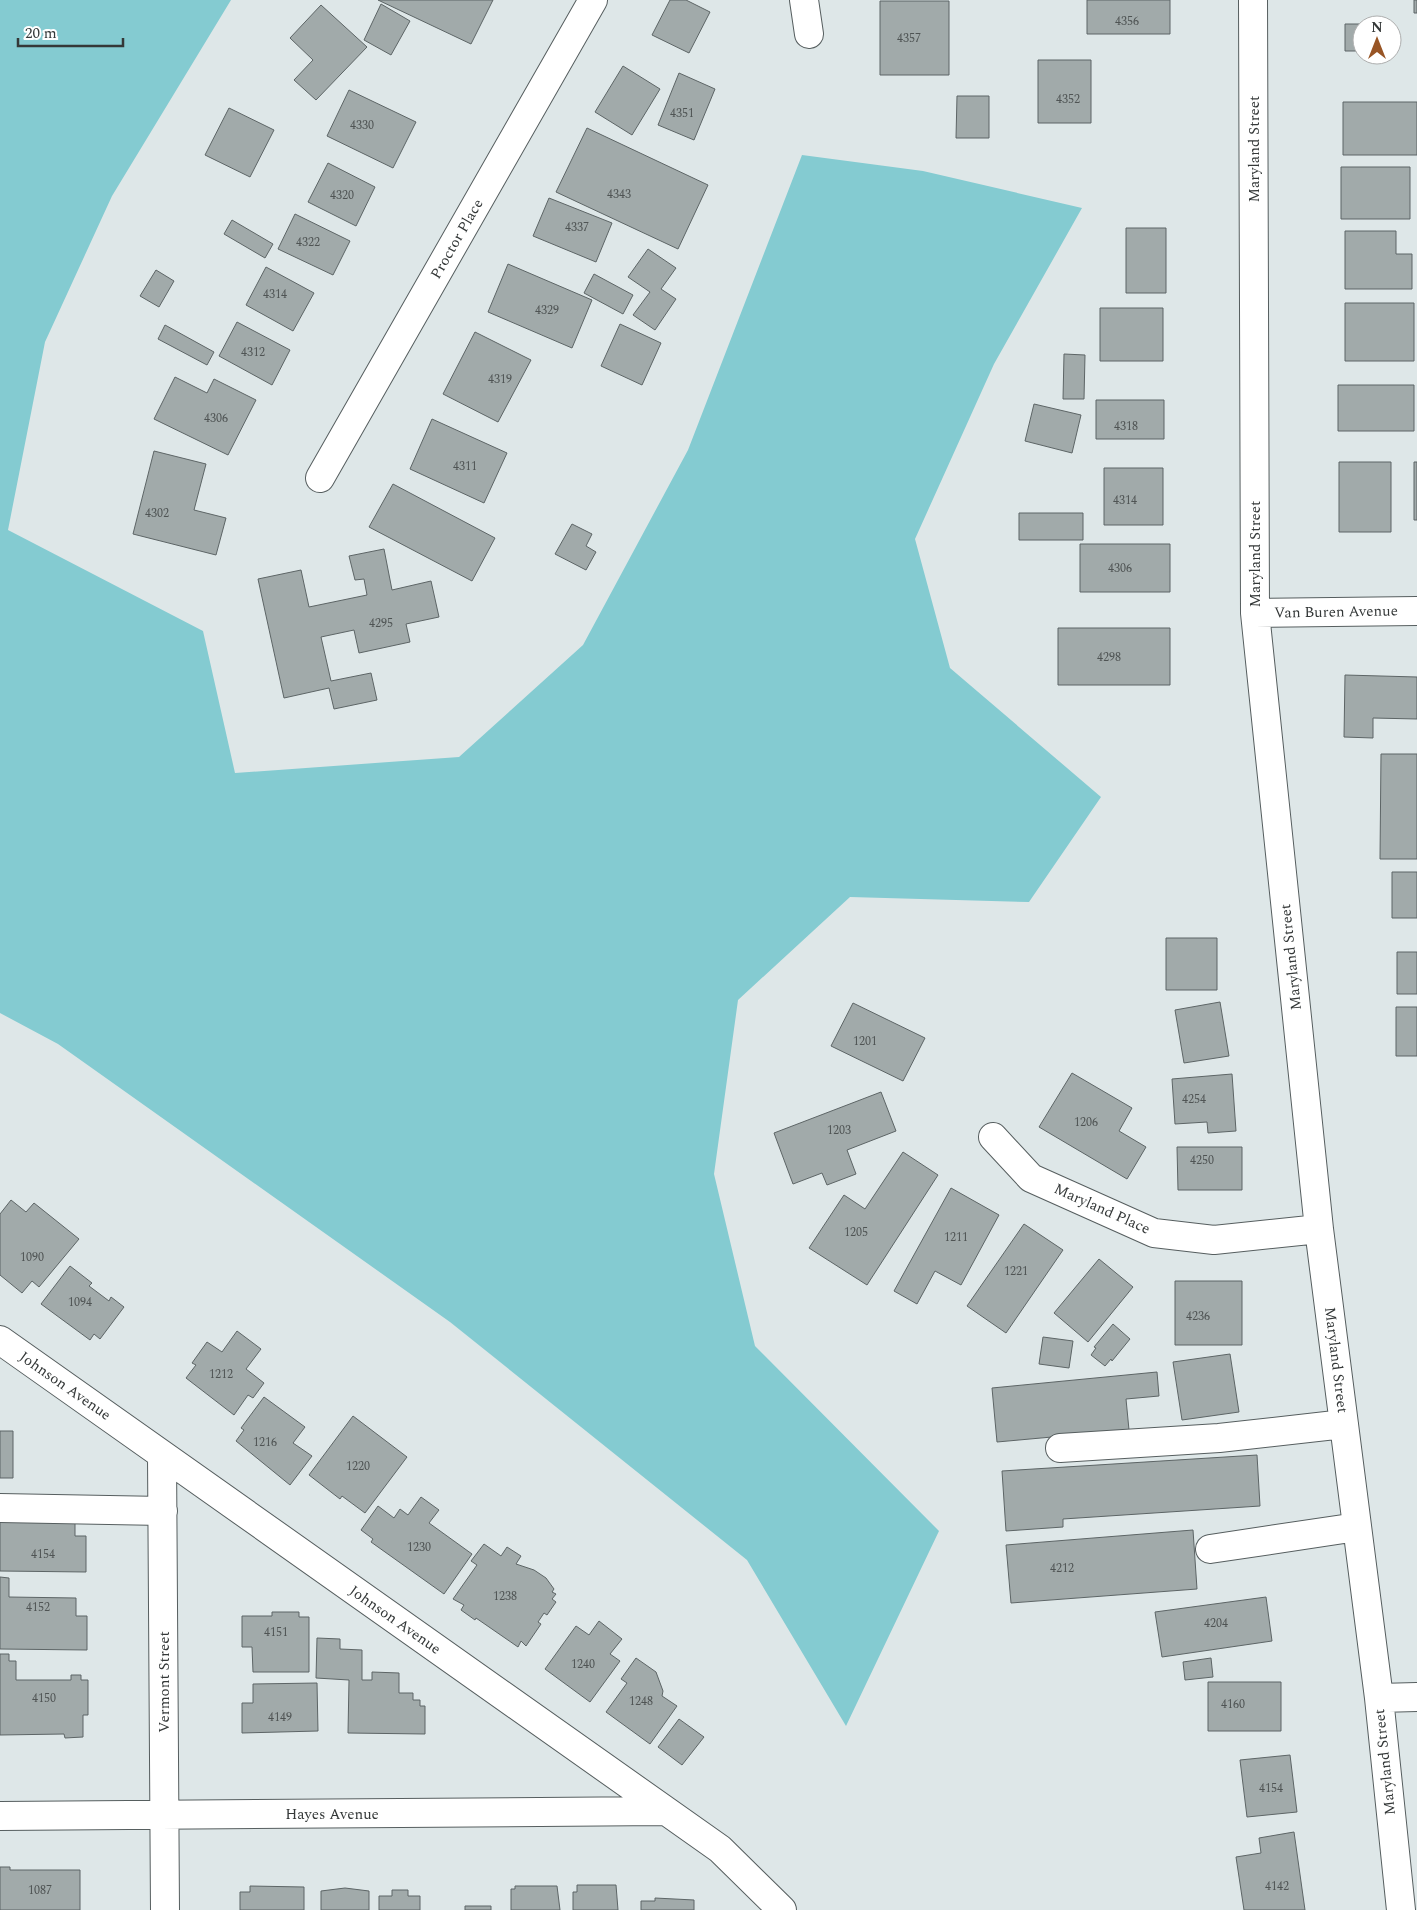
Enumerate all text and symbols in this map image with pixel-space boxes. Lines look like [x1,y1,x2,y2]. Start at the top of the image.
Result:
house number: 4356 [1115,12,1139,31]
scale bar [18,15,122,47]
north arrow [1352,15,1402,65]
text: N [1371,17,1383,38]
text: 20 m [25,22,57,45]
house number: 4357 [897,29,921,48]
house number: 4352 [1056,90,1080,109]
street label: Maryland Street [1243,96,1266,202]
house number: 4351 [670,104,694,123]
house number: 4330 [350,116,374,135]
house number: 4343 [607,185,631,204]
house number: 4320 [330,186,354,205]
street label: Proctor Place [425,194,489,284]
house number: 4337 [565,218,589,237]
house number: 4322 [296,233,320,252]
house number: 4314 [263,285,287,304]
house number: 4329 [535,301,559,320]
house number: 4312 [241,343,265,362]
house number: 4319 [488,370,512,389]
house number: 4306 [204,409,228,428]
house number: 4318 [1114,417,1138,436]
house number: 4311 [453,457,477,476]
house number: 4314 [1113,491,1137,510]
street label: Maryland Street [1244,501,1267,607]
house number: 4302 [145,504,169,523]
house number: 4306 [1108,559,1132,578]
street label: Van Buren Avenue [1274,599,1398,625]
house number: 4295 [369,614,393,633]
house number: 4298 [1097,648,1121,667]
street label: Maryland Street [1274,903,1308,1011]
house number: 1201 [853,1032,877,1051]
house number: 4254 [1182,1090,1206,1109]
house number: 1206 [1074,1113,1098,1132]
house number: 1203 [827,1121,851,1140]
house number: 4250 [1190,1151,1214,1170]
street label: Maryland Place [1050,1177,1154,1241]
house number: 1205 [844,1223,868,1242]
house number: 1211 [944,1228,968,1247]
house number: 1090 [20,1248,44,1267]
house number: 1221 [1004,1262,1028,1281]
house number: 1094 [68,1293,92,1312]
street label: Maryland Street [1318,1306,1354,1414]
house number: 4236 [1186,1307,1210,1326]
street label: Johnson Avenue [14,1346,116,1426]
house number: 1212 [209,1365,233,1384]
house number: 1216 [253,1433,277,1452]
house number: 1220 [346,1457,370,1476]
house number: 1230 [407,1538,431,1557]
house number: 4154 [31,1545,55,1564]
house number: 4212 [1050,1559,1074,1578]
street label: Johnson Avenue [344,1580,446,1660]
house number: 1238 [493,1587,517,1606]
house number: 4152 [26,1598,50,1617]
house number: 4204 [1204,1614,1228,1633]
house number: 4151 [264,1623,288,1642]
street label: Vermont Street [153,1631,176,1733]
house number: 1240 [571,1655,595,1674]
house number: 4150 [32,1689,56,1708]
house number: 1248 [629,1692,653,1711]
house number: 4160 [1221,1695,1245,1714]
house number: 4149 [268,1708,292,1727]
street label: Maryland Street [1368,1708,1402,1816]
house number: 4154 [1259,1779,1283,1798]
street label: Hayes Avenue [285,1803,379,1826]
house number: 4142 [1265,1877,1289,1896]
house number: 1087 [28,1881,52,1900]

